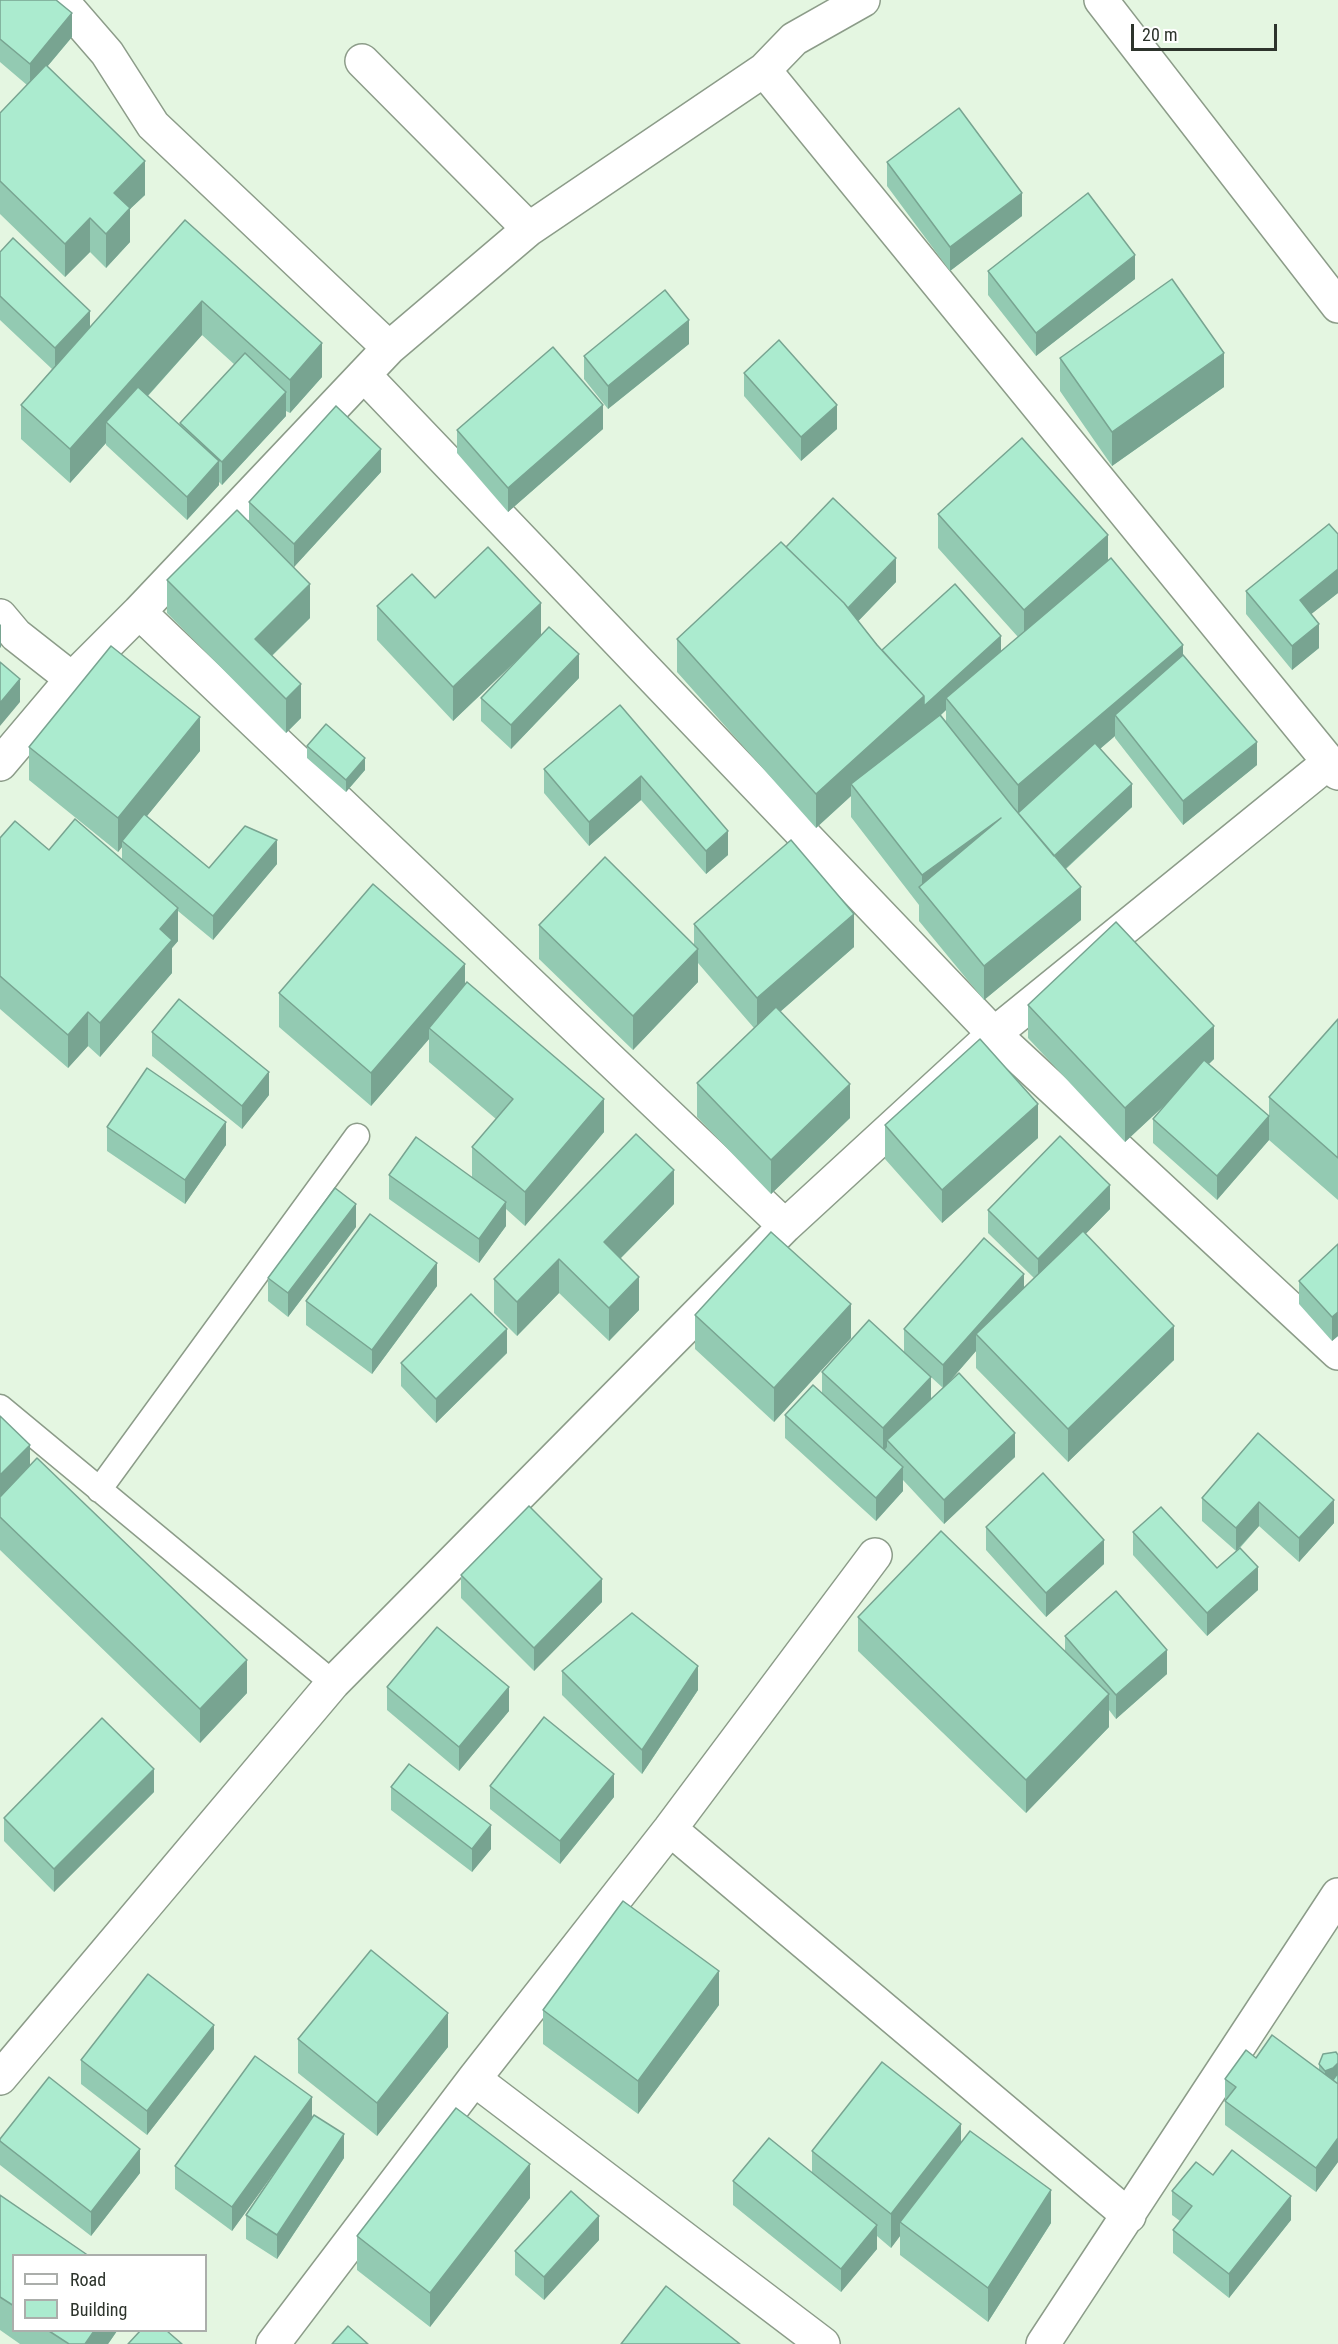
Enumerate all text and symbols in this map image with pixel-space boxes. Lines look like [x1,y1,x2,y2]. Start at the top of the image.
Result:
scale bar [1134,12,1280,50]
text: 20 m [1142,24,1177,45]
legend [12,2254,207,2332]
text: Road [70,2269,106,2290]
text: Building [70,2299,127,2320]

